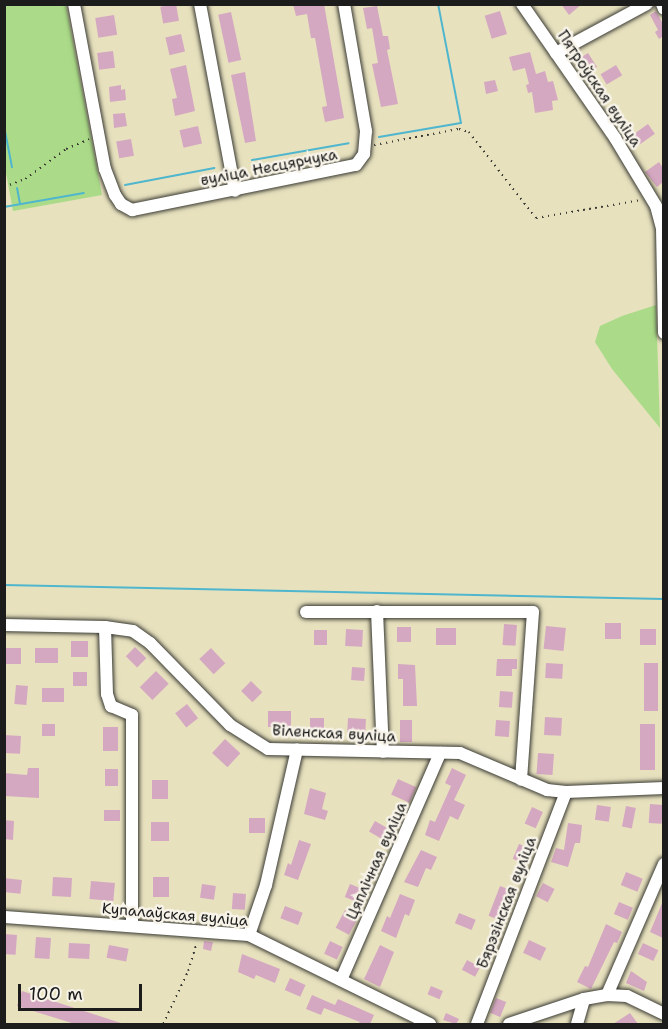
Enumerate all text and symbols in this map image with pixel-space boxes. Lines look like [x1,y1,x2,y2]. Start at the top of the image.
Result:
street label: Пятроўская вуліца [553,27,645,151]
street label: вуліца Несцярчука [199,146,339,190]
street label: Віленская вуліца [272,722,396,746]
street label: Цяплічная вуліца [343,799,411,923]
street label: Бярэзінская вуліца [474,835,540,971]
street label: Купалаўская вуліца [101,900,249,930]
scale bar [21,972,146,1010]
text: 100 m [29,982,83,1006]

